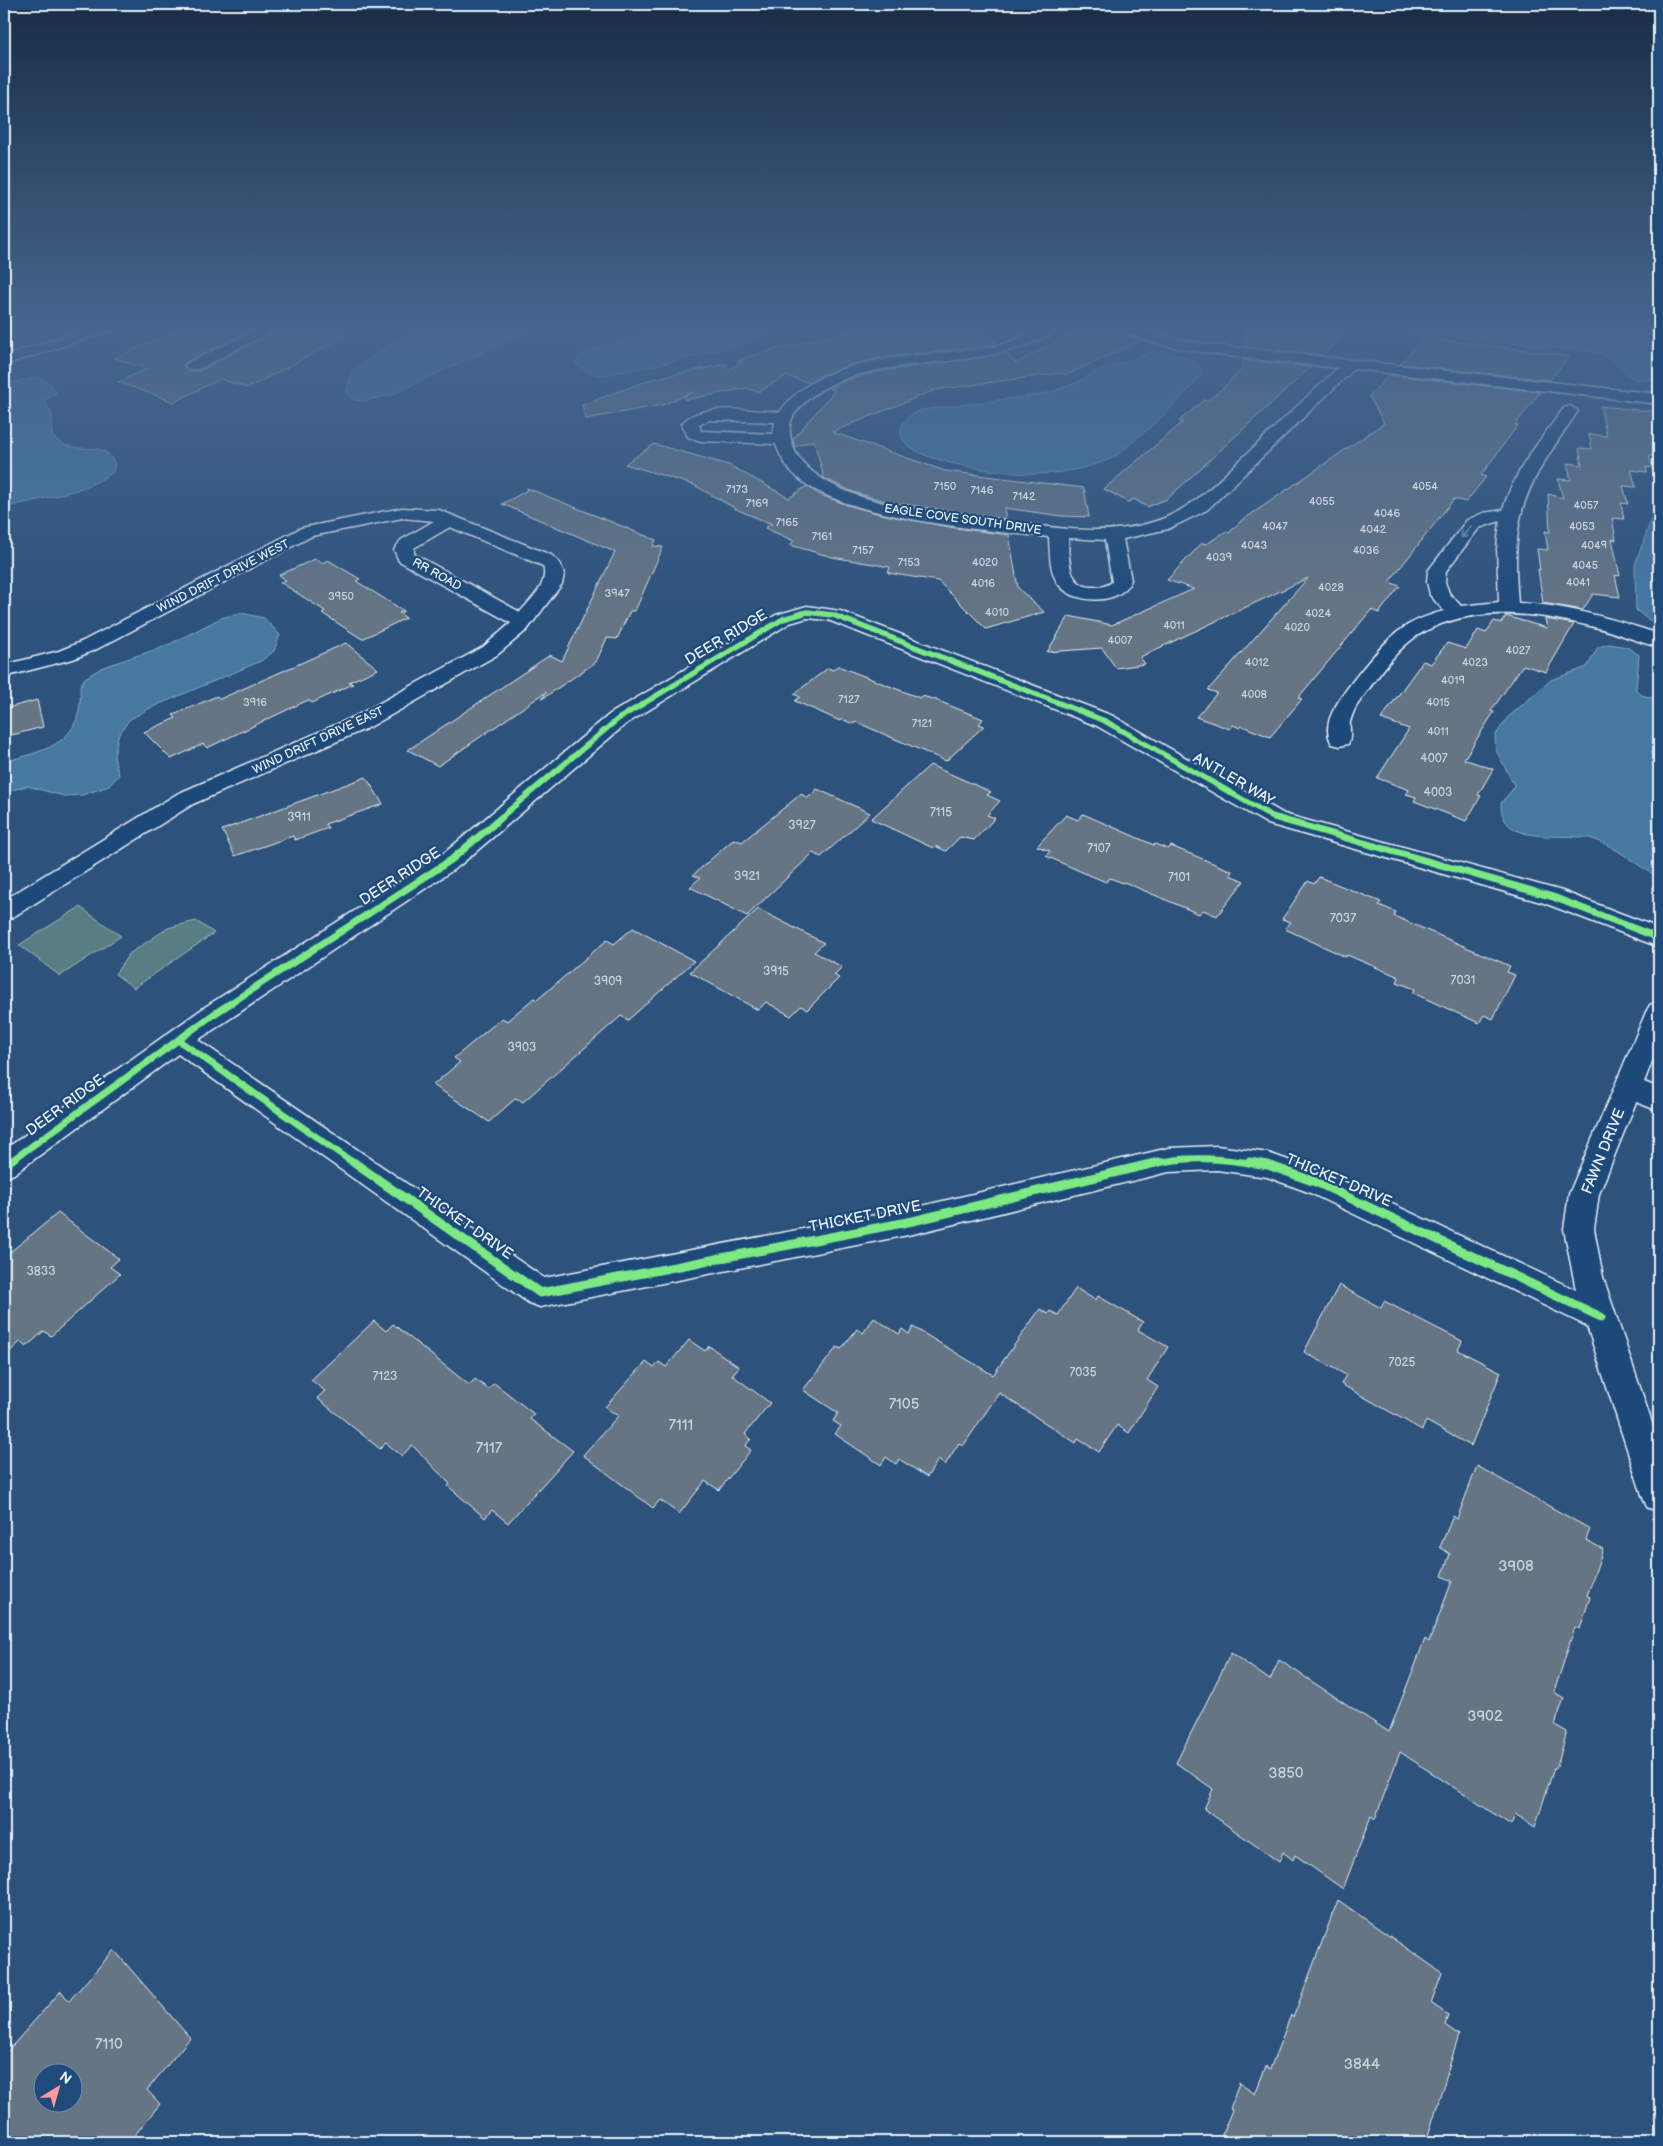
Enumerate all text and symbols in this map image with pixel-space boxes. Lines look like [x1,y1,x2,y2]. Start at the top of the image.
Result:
house number: 7150 [934,480,957,493]
house number: 4054 [1412,480,1438,493]
house number: 7173 [726,483,748,496]
house number: 7146 [970,484,994,497]
house number: 7142 [1013,490,1036,503]
house number: 4055 [1309,495,1335,508]
house number: 7169 [746,497,768,510]
house number: 4057 [1574,499,1599,512]
street label: EAGLE COVE SOUTH DRIVE [883,501,1043,538]
house number: 4046 [1374,507,1401,520]
house number: 7165 [776,516,798,529]
house number: 4047 [1262,520,1288,533]
house number: 4053 [1569,520,1595,533]
house number: 4042 [1360,523,1387,536]
one-way arrow [1461,525,1471,539]
house number: 7161 [812,530,832,543]
street label: WIND DRIFT DRIVE WEST [155,536,293,616]
house number: 4043 [1241,539,1268,552]
house number: 4049 [1581,539,1607,552]
house number: 7157 [852,544,874,557]
house number: 4036 [1353,544,1380,557]
house number: 4039 [1206,551,1232,564]
street label: RR ROAD [410,555,464,594]
house number: 7153 [898,556,921,569]
house number: 4020 [972,556,999,569]
house number: 4045 [1572,559,1598,572]
house number: 4041 [1566,576,1590,589]
house number: 4016 [971,577,995,590]
house number: 4028 [1318,581,1344,594]
house number: 3947 [604,587,630,600]
house number: 3950 [328,590,354,603]
street label: DEER RIDGE [682,605,771,669]
house number: 4010 [985,606,1009,619]
house number: 4024 [1305,607,1331,620]
house number: 4011 [1163,619,1185,632]
house number: 4020 [1284,621,1311,634]
house number: 4007 [1107,634,1133,647]
house number: 4027 [1505,644,1531,657]
house number: 4012 [1245,656,1269,669]
house number: 4023 [1462,656,1488,669]
house number: 4019 [1441,674,1465,687]
house number: 4008 [1241,688,1267,701]
house number: 7127 [838,693,860,706]
house number: 3916 [243,696,267,709]
house number: 4015 [1426,696,1450,709]
street label: WIND DRIFT DRIVE EAST [250,703,387,778]
house number: 7121 [912,717,932,730]
house number: 4011 [1427,725,1449,738]
street label: ANTLER WAY [1190,748,1278,811]
house number: 4007 [1420,751,1448,766]
house number: 4003 [1424,785,1452,800]
house number: 7115 [930,805,952,820]
house number: 3911 [287,810,311,825]
house number: 3927 [788,818,816,833]
house number: 7107 [1087,841,1111,856]
street label: DEER RIDGE [356,843,444,910]
house number: 3921 [734,869,760,884]
house number: 7101 [1168,870,1190,885]
house number: 7037 [1330,911,1356,926]
house number: 3915 [763,964,789,979]
house number: 7031 [1451,973,1475,988]
house number: 3909 [594,974,622,989]
house number: 3903 [508,1040,536,1055]
street label: DEER RIDGE [22,1070,108,1140]
street label: FAWN DRIVE [1578,1105,1629,1197]
street label: THICKET DRIVE [1283,1150,1395,1211]
street label: THICKET DRIVE [413,1183,517,1264]
street label: THICKET DRIVE [808,1196,923,1237]
house number: 3833 [26,1264,56,1279]
house number: 7025 [1389,1355,1416,1370]
house number: 7035 [1069,1365,1097,1380]
house number: 7123 [373,1369,397,1384]
house number: 7105 [889,1395,919,1414]
house number: 7111 [669,1416,693,1435]
house number: 7117 [476,1439,503,1458]
house number: 3908 [1498,1557,1534,1576]
house number: 3902 [1467,1707,1503,1726]
house number: 3850 [1268,1764,1304,1783]
house number: 7110 [95,2035,123,2054]
house number: 3844 [1344,2055,1380,2074]
north arrow [32,2064,82,2114]
text: N [56,2068,75,2088]

